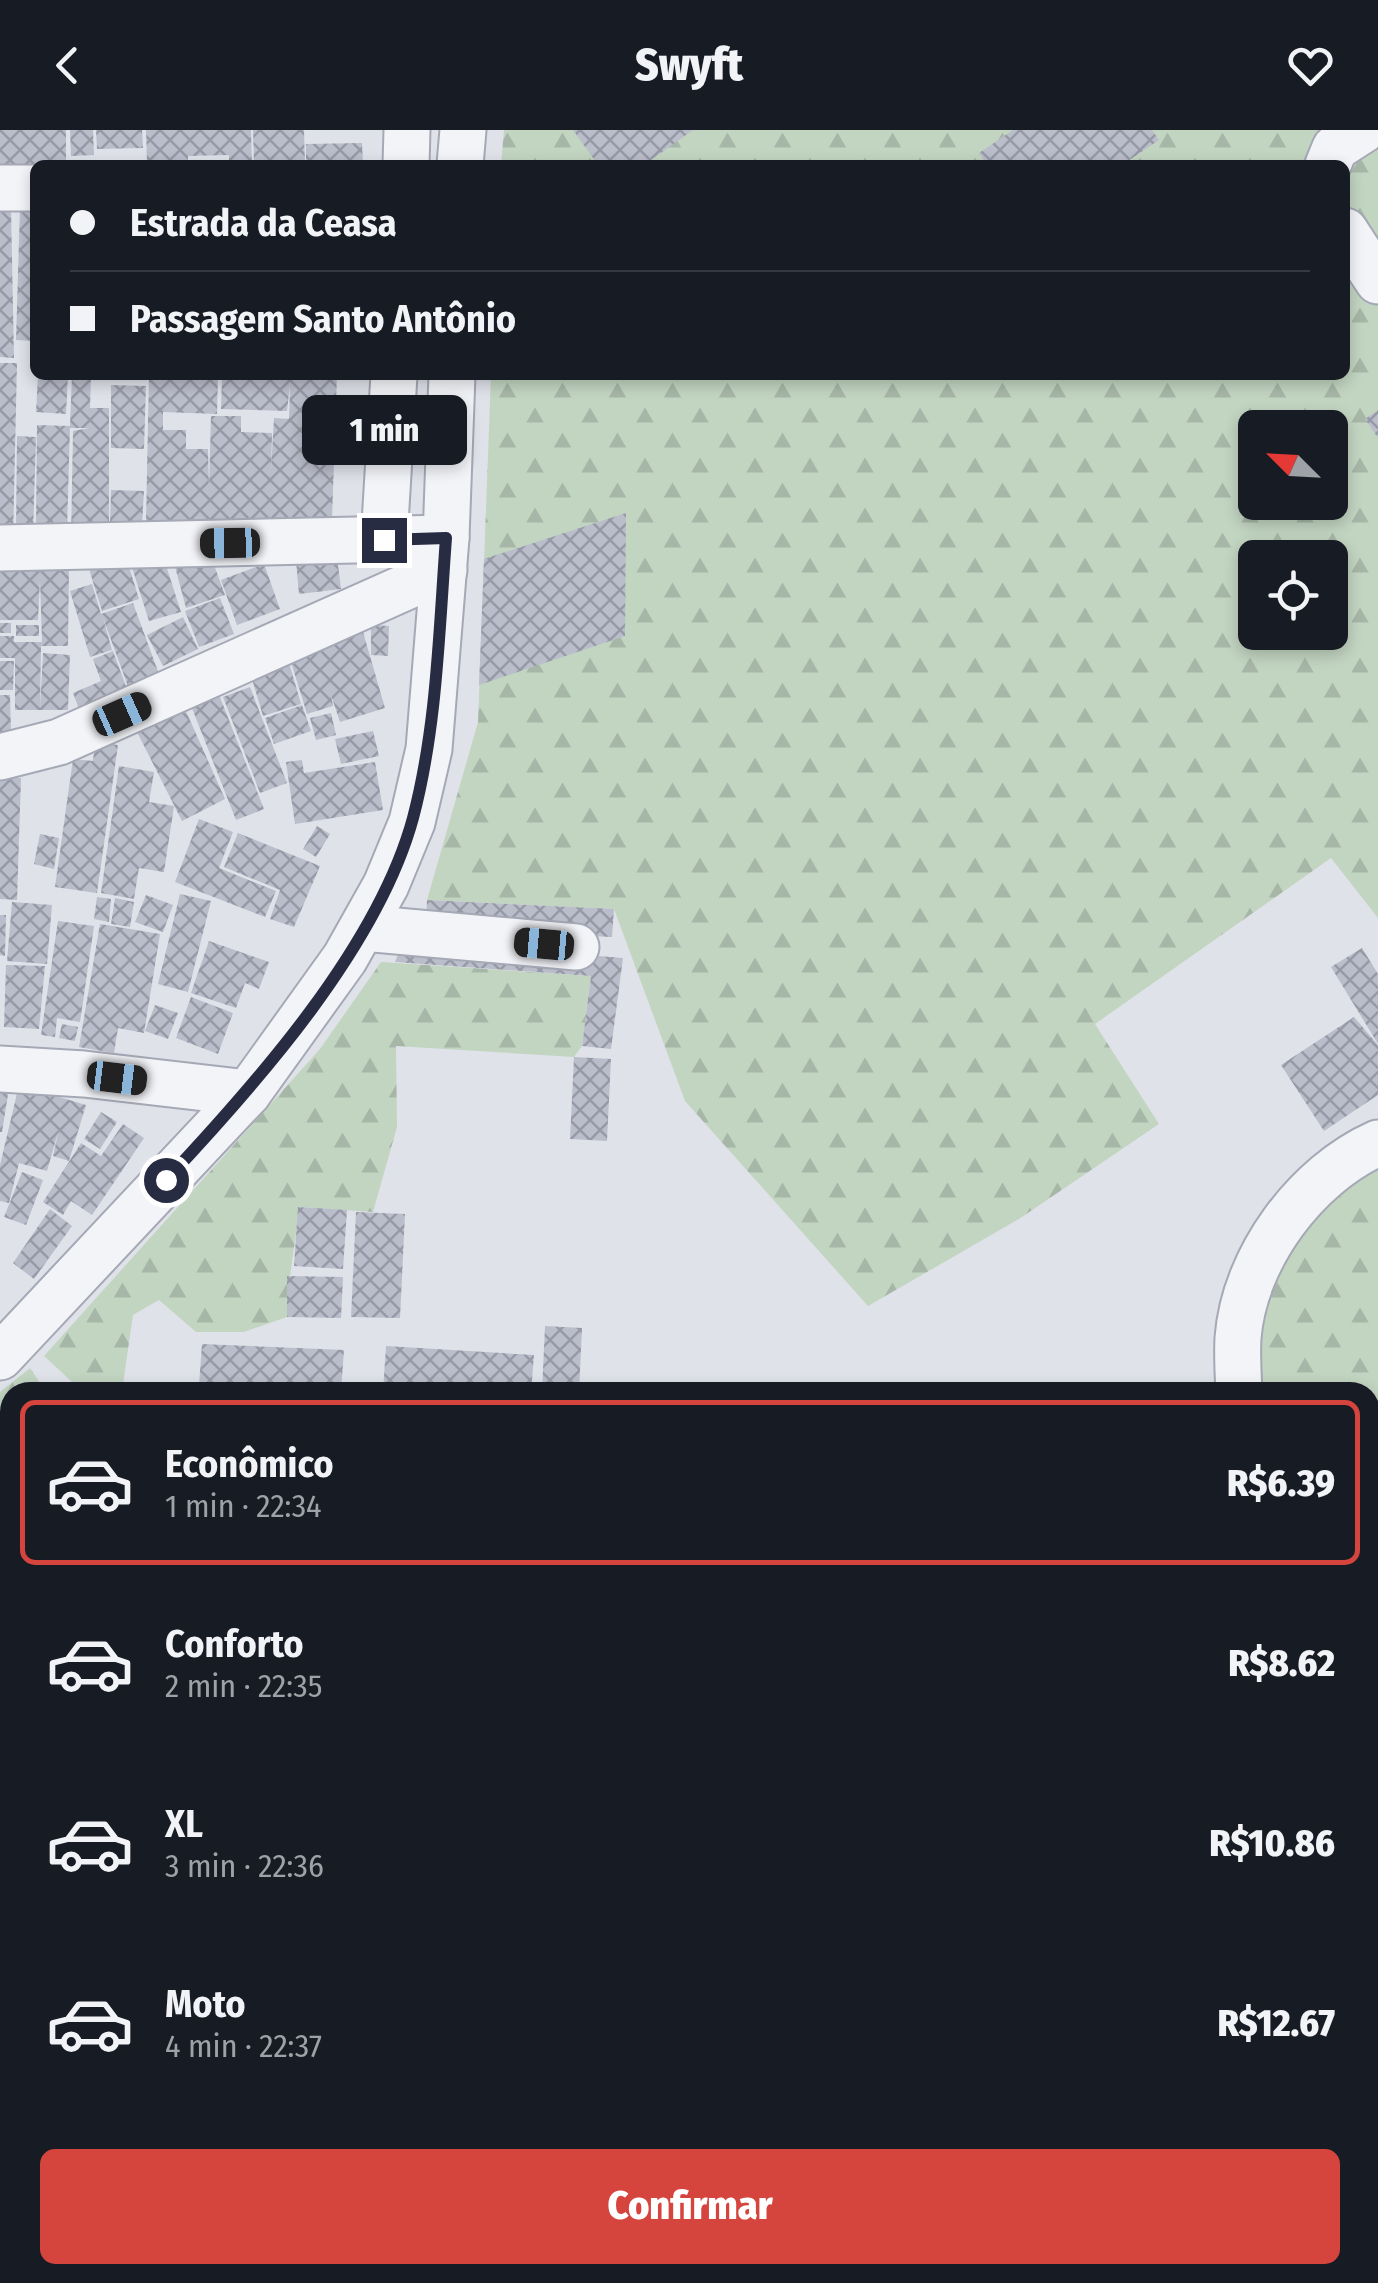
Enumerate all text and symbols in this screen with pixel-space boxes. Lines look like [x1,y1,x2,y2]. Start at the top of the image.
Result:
icon: back [40,38,95,93]
text: Swyft [635,38,743,92]
icon: heart [1283,38,1338,93]
text: Estrada da Ceasa [130,200,397,246]
text: Passagem Santo Antônio [130,296,516,342]
callout: 1 min [302,395,466,465]
north arrow [1238,410,1348,520]
map controls [1238,410,1348,650]
text: 1 min [350,411,419,449]
route end [362,518,407,563]
car [200,527,260,559]
button: locate [1238,540,1348,650]
car [88,688,156,740]
car [513,926,575,962]
car [85,1059,149,1097]
route start [144,1158,189,1203]
icon: car [45,1438,135,1528]
text: Econômico [165,1441,334,1487]
text: R$6.39 [1227,1460,1335,1506]
text: 1 min · 22:34 [165,1487,321,1525]
icon: car [45,1618,135,1708]
text: Conforto [165,1621,304,1667]
text: R$8.62 [1228,1640,1335,1686]
text: 2 min · 22:35 [165,1667,322,1705]
icon: car [45,1798,135,1888]
text: XL [165,1801,203,1847]
text: R$10.86 [1209,1820,1335,1866]
text: 3 min · 22:36 [165,1847,324,1885]
icon: car [45,1978,135,2068]
text: Moto [165,1981,246,2027]
text: R$12.67 [1217,2000,1335,2046]
text: 4 min · 22:37 [165,2027,322,2065]
button: Confirmar [40,2149,1340,2264]

